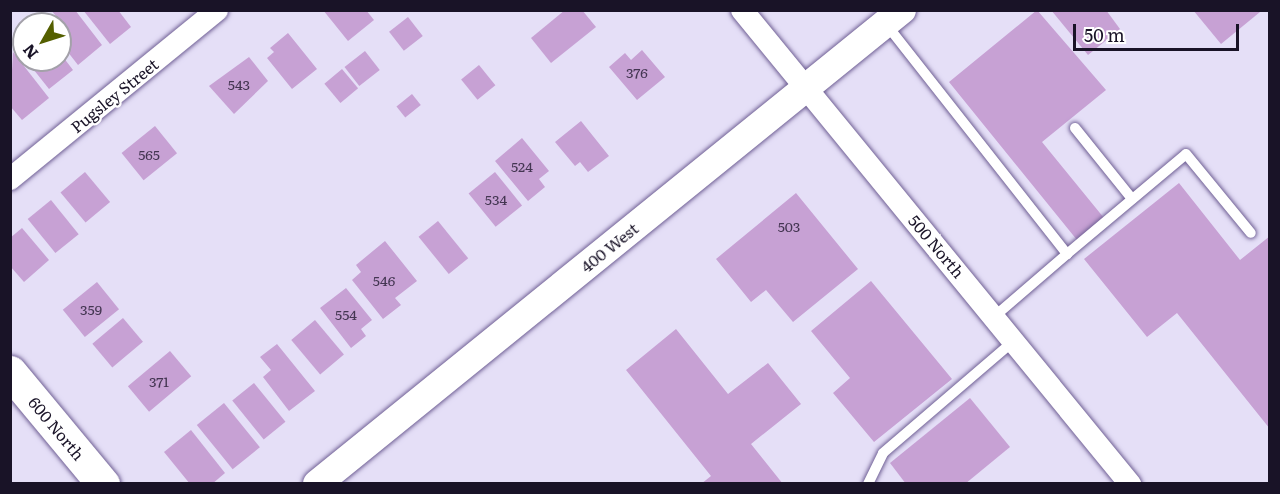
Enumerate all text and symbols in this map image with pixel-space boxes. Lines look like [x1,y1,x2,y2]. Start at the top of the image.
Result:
north arrow [12,12,72,72]
scale bar [1076,12,1242,50]
text: 50 m [1084,21,1125,48]
text: N [16,39,43,65]
street label: Pugsley Street [66,54,162,136]
house number: 376 [626,64,648,80]
house number: 543 [228,76,250,92]
house number: 565 [138,146,160,162]
house number: 524 [511,158,533,174]
house number: 534 [485,191,507,207]
street label: 500 North [905,211,969,281]
street label: 400 West [576,218,642,276]
house number: 503 [778,218,800,234]
house number: 546 [373,272,395,288]
house number: 359 [80,301,102,317]
house number: 554 [335,306,357,322]
house number: 371 [149,373,169,389]
street label: 600 North [25,392,89,464]

